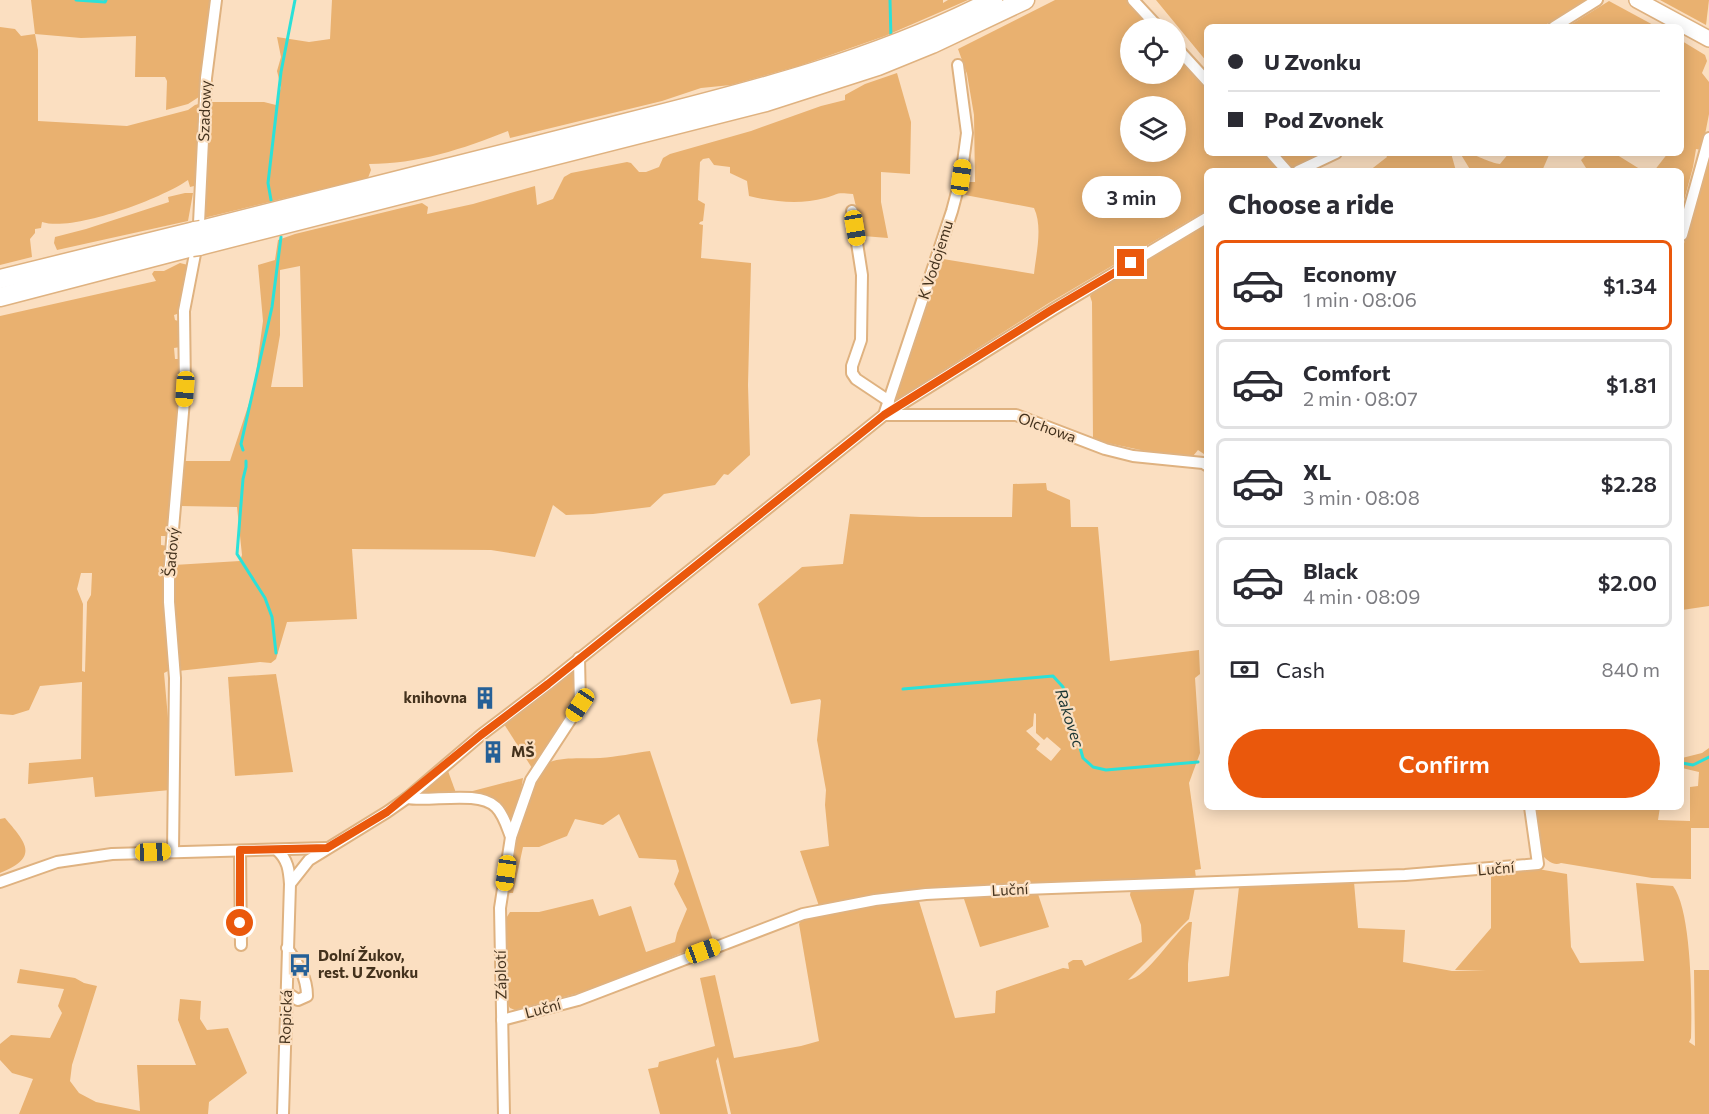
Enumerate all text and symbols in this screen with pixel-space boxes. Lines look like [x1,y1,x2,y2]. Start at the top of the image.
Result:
map controls [1120,18,1186,162]
button: locate [1120,18,1186,84]
text: U Zvonku [1264,48,1361,75]
street label: Szadowy [194,80,214,142]
button: layers [1120,96,1186,162]
text: Pod Zvonek [1264,106,1384,133]
car [950,158,972,196]
callout: 3 min [1082,176,1180,218]
text: 3 min [1107,185,1156,209]
text: Choose a ride [1228,187,1394,220]
car [843,209,867,247]
street label: K Vodojemu [914,218,956,301]
route end [1117,249,1144,276]
icon: car [1231,258,1285,312]
text: Economy [1303,260,1397,287]
text: $1.34 [1603,272,1657,299]
text: 1 min · 08:06 [1303,287,1417,311]
icon: car [1231,357,1285,411]
text: Comfort [1303,359,1391,386]
car [175,370,195,408]
text: $1.81 [1606,371,1657,398]
text: 2 min · 08:07 [1303,386,1418,410]
street label: Olchowa [1016,408,1079,446]
icon: car [1231,456,1285,510]
text: XL [1303,458,1331,485]
text: $2.28 [1601,470,1657,497]
text: 3 min · 08:08 [1303,485,1420,509]
street label: Šadový [159,526,182,577]
icon: car [1231,555,1285,609]
text: Black [1303,557,1358,584]
text: $2.00 [1598,569,1657,596]
text: 4 min · 08:09 [1303,584,1420,608]
icon: cash [1228,653,1261,686]
text: Cash [1276,656,1325,683]
text: 840 m [1602,657,1660,681]
building icon: knihovna [472,685,498,711]
car [562,685,598,725]
water label: Rakovec [1052,686,1089,750]
place label: knihovna [403,688,467,706]
button: Confirm [1228,729,1660,798]
building icon: MŠ [480,739,506,765]
place label: MŠ [511,741,534,760]
car [135,842,171,862]
car [495,854,517,892]
street label: Luční [1477,857,1516,879]
street label: Luční [991,879,1030,899]
route start [226,909,253,936]
car [683,936,723,966]
place label: Dolní Žukov, rest. U Zvonku [318,946,418,981]
street label: Záplotí [491,949,509,1000]
bus stop icon: Dolní Žukov, rest. U Zvonku [287,952,313,978]
street label: Ropická [275,989,295,1045]
street label: Luční [523,994,564,1021]

